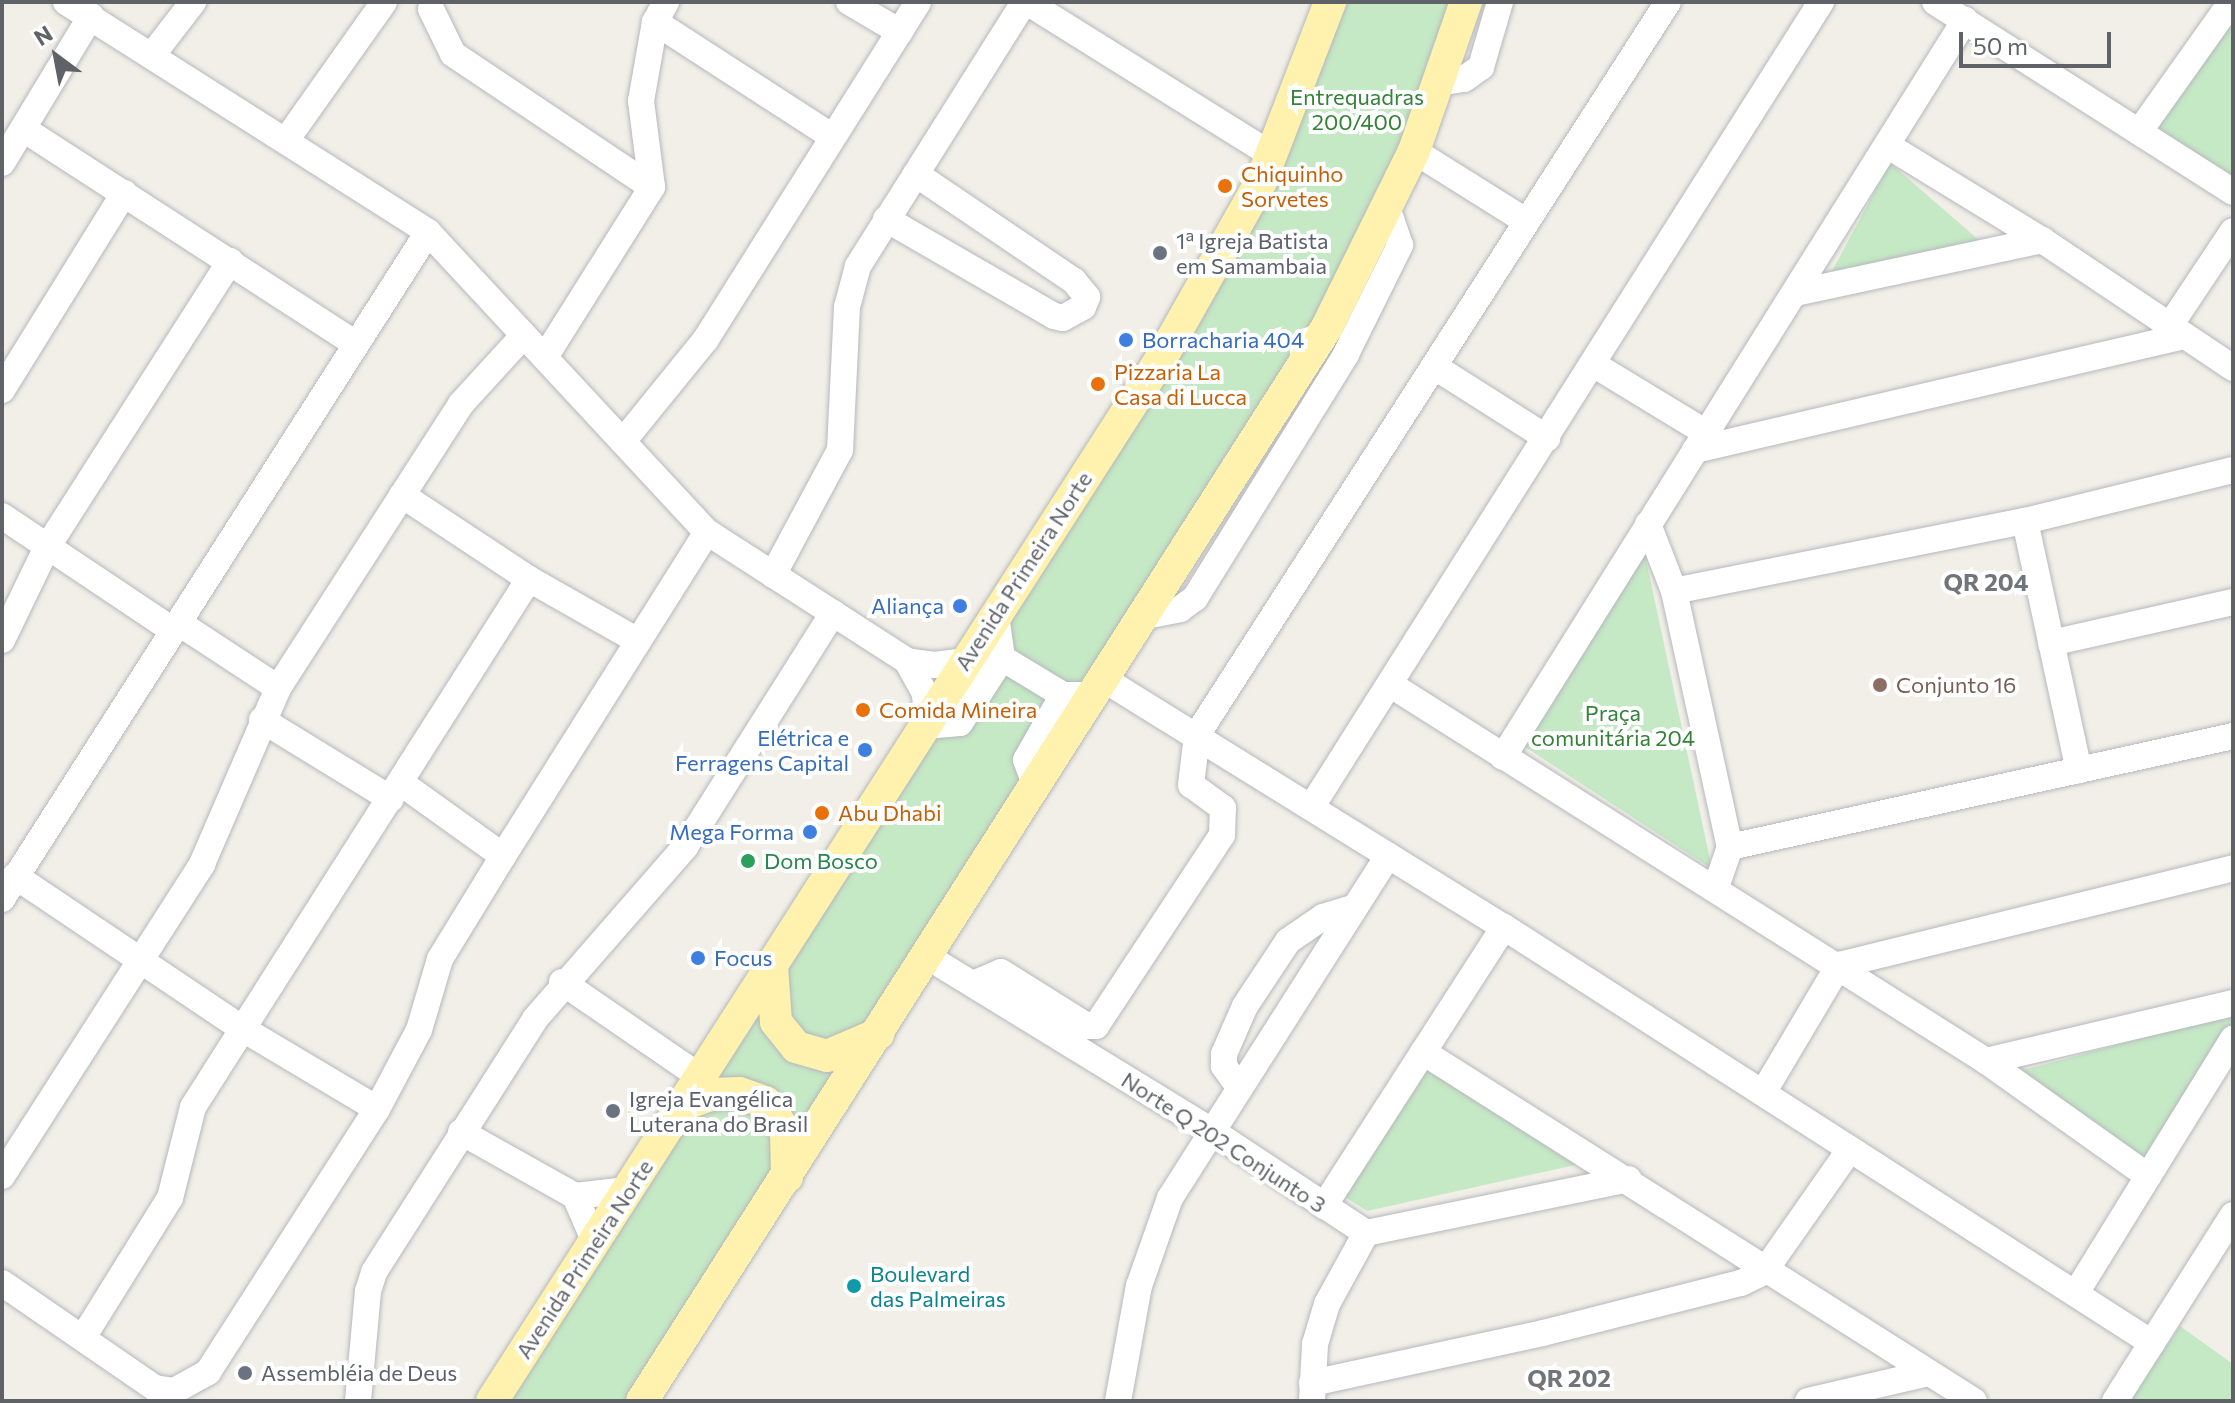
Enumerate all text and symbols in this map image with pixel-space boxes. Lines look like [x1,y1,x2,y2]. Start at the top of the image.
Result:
north arrow [16,16,96,96]
scale bar [1963,16,2115,66]
text: N [29,19,57,51]
text: 50 m [1973,31,2028,60]
park label: Entrequadras 200/400 [1290,83,1424,134]
place label: Chiquinho Sorvetes [1241,160,1343,212]
marker: Chiquinho Sorvetes [1216,177,1234,195]
place label: 1ª Igreja Batista em Samambaia [1176,227,1329,278]
marker: 1ª Igreja Batista em Samambaia [1151,244,1169,262]
place label: Borracharia 404 [1142,327,1304,353]
marker: Borracharia 404 [1117,331,1135,349]
place label: Pizzaria La Casa di Lucca [1114,358,1247,410]
marker: Pizzaria La Casa di Lucca [1089,375,1107,393]
street label: Avenida Primeira Norte [949,467,1097,675]
district label: QR 204 [1944,568,2028,596]
place label: Aliança [871,593,944,619]
marker: Aliança [951,597,969,615]
place label: Conjunto 16 [1896,672,2016,698]
marker: Conjunto 16 [1871,676,1889,694]
place label: Comida Mineira [879,697,1037,723]
park label: Praça comunitária 204 [1531,699,1695,750]
marker: Comida Mineira [854,701,872,719]
place label: Elétrica e Ferragens Capital [675,724,849,776]
marker: Elétrica e Ferragens Capital [856,741,874,759]
place label: Abu Dhabi [838,800,942,826]
marker: Abu Dhabi [813,804,831,822]
place label: Mega Forma [669,819,794,845]
marker: Mega Forma [801,823,819,841]
place label: Dom Bosco [764,848,878,874]
marker: Dom Bosco [739,852,757,870]
place label: Focus [714,945,772,971]
marker: Focus [689,949,707,967]
street label: Norte Q 202 Conjunto 3 [1117,1066,1331,1218]
place label: Igreja Evangélica Luterana do Brasil [629,1085,808,1136]
marker: Igreja Evangélica Luterana do Brasil [604,1102,622,1120]
street label: Avenida Primeira Norte [510,1155,658,1363]
place label: Boulevard das Palmeiras [870,1260,1006,1312]
marker: Boulevard das Palmeiras [845,1277,863,1295]
place label: Assembléia de Deus [261,1360,457,1386]
marker: Assembléia de Deus [236,1364,254,1382]
district label: QR 202 [1527,1364,1611,1392]

